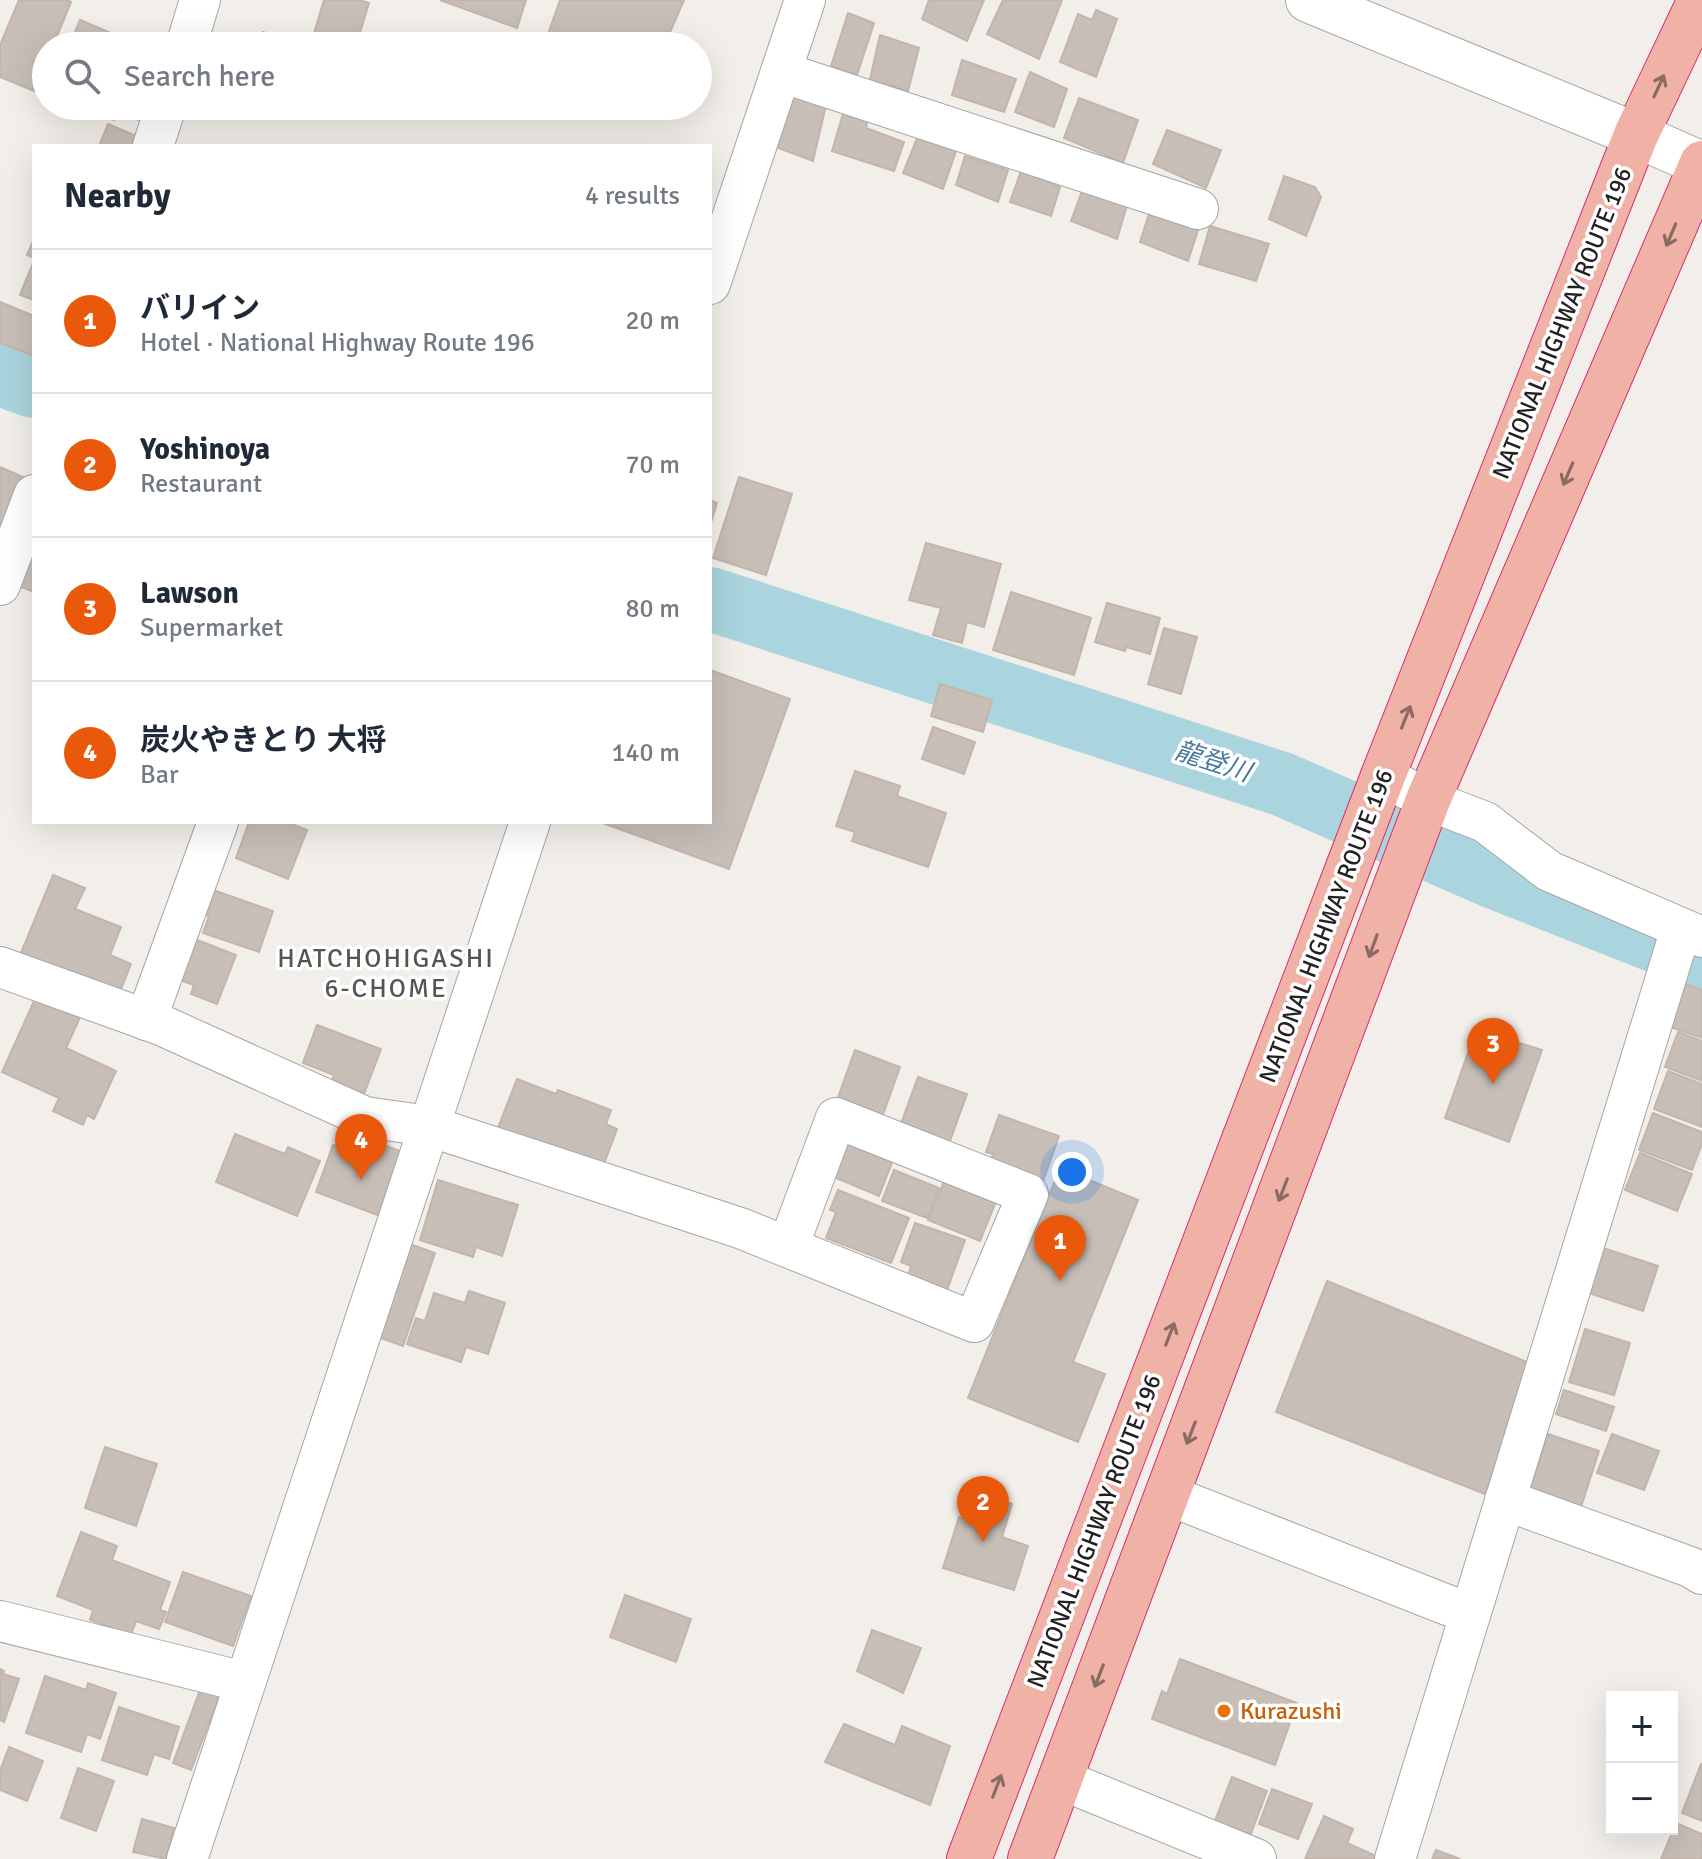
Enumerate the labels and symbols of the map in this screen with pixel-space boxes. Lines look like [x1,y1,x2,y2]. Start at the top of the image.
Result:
one-way arrow [1652,75,1667,99]
street label: NATIONAL HIGHWAY ROUTE 196 [1486,163,1638,483]
one-way arrow [1663,222,1678,247]
one-way arrow [1560,461,1575,485]
one-way arrow [1400,706,1414,730]
water label: 龍登川 [1171,735,1258,790]
street label: NATIONAL HIGHWAY ROUTE 196 [1252,765,1400,1087]
one-way arrow [1365,933,1380,958]
district label: HATCHOHIGASHI 6-CHOME [277,943,495,1005]
pin: 3 [1467,1018,1519,1084]
pin: 4 [335,1114,387,1180]
your location [1052,1152,1092,1192]
one-way arrow [1275,1177,1289,1202]
pin: 1 [1034,1215,1086,1281]
one-way arrow [1164,1322,1178,1347]
street label: NATIONAL HIGHWAY ROUTE 196 [1020,1370,1168,1692]
one-way arrow [1183,1420,1197,1445]
pin: 2 [957,1476,1009,1542]
one-way arrow [1091,1663,1105,1688]
place label: Kurazushi [1240,1696,1342,1726]
marker: Kurazushi [1215,1702,1233,1720]
one-way arrow [991,1774,1005,1799]

